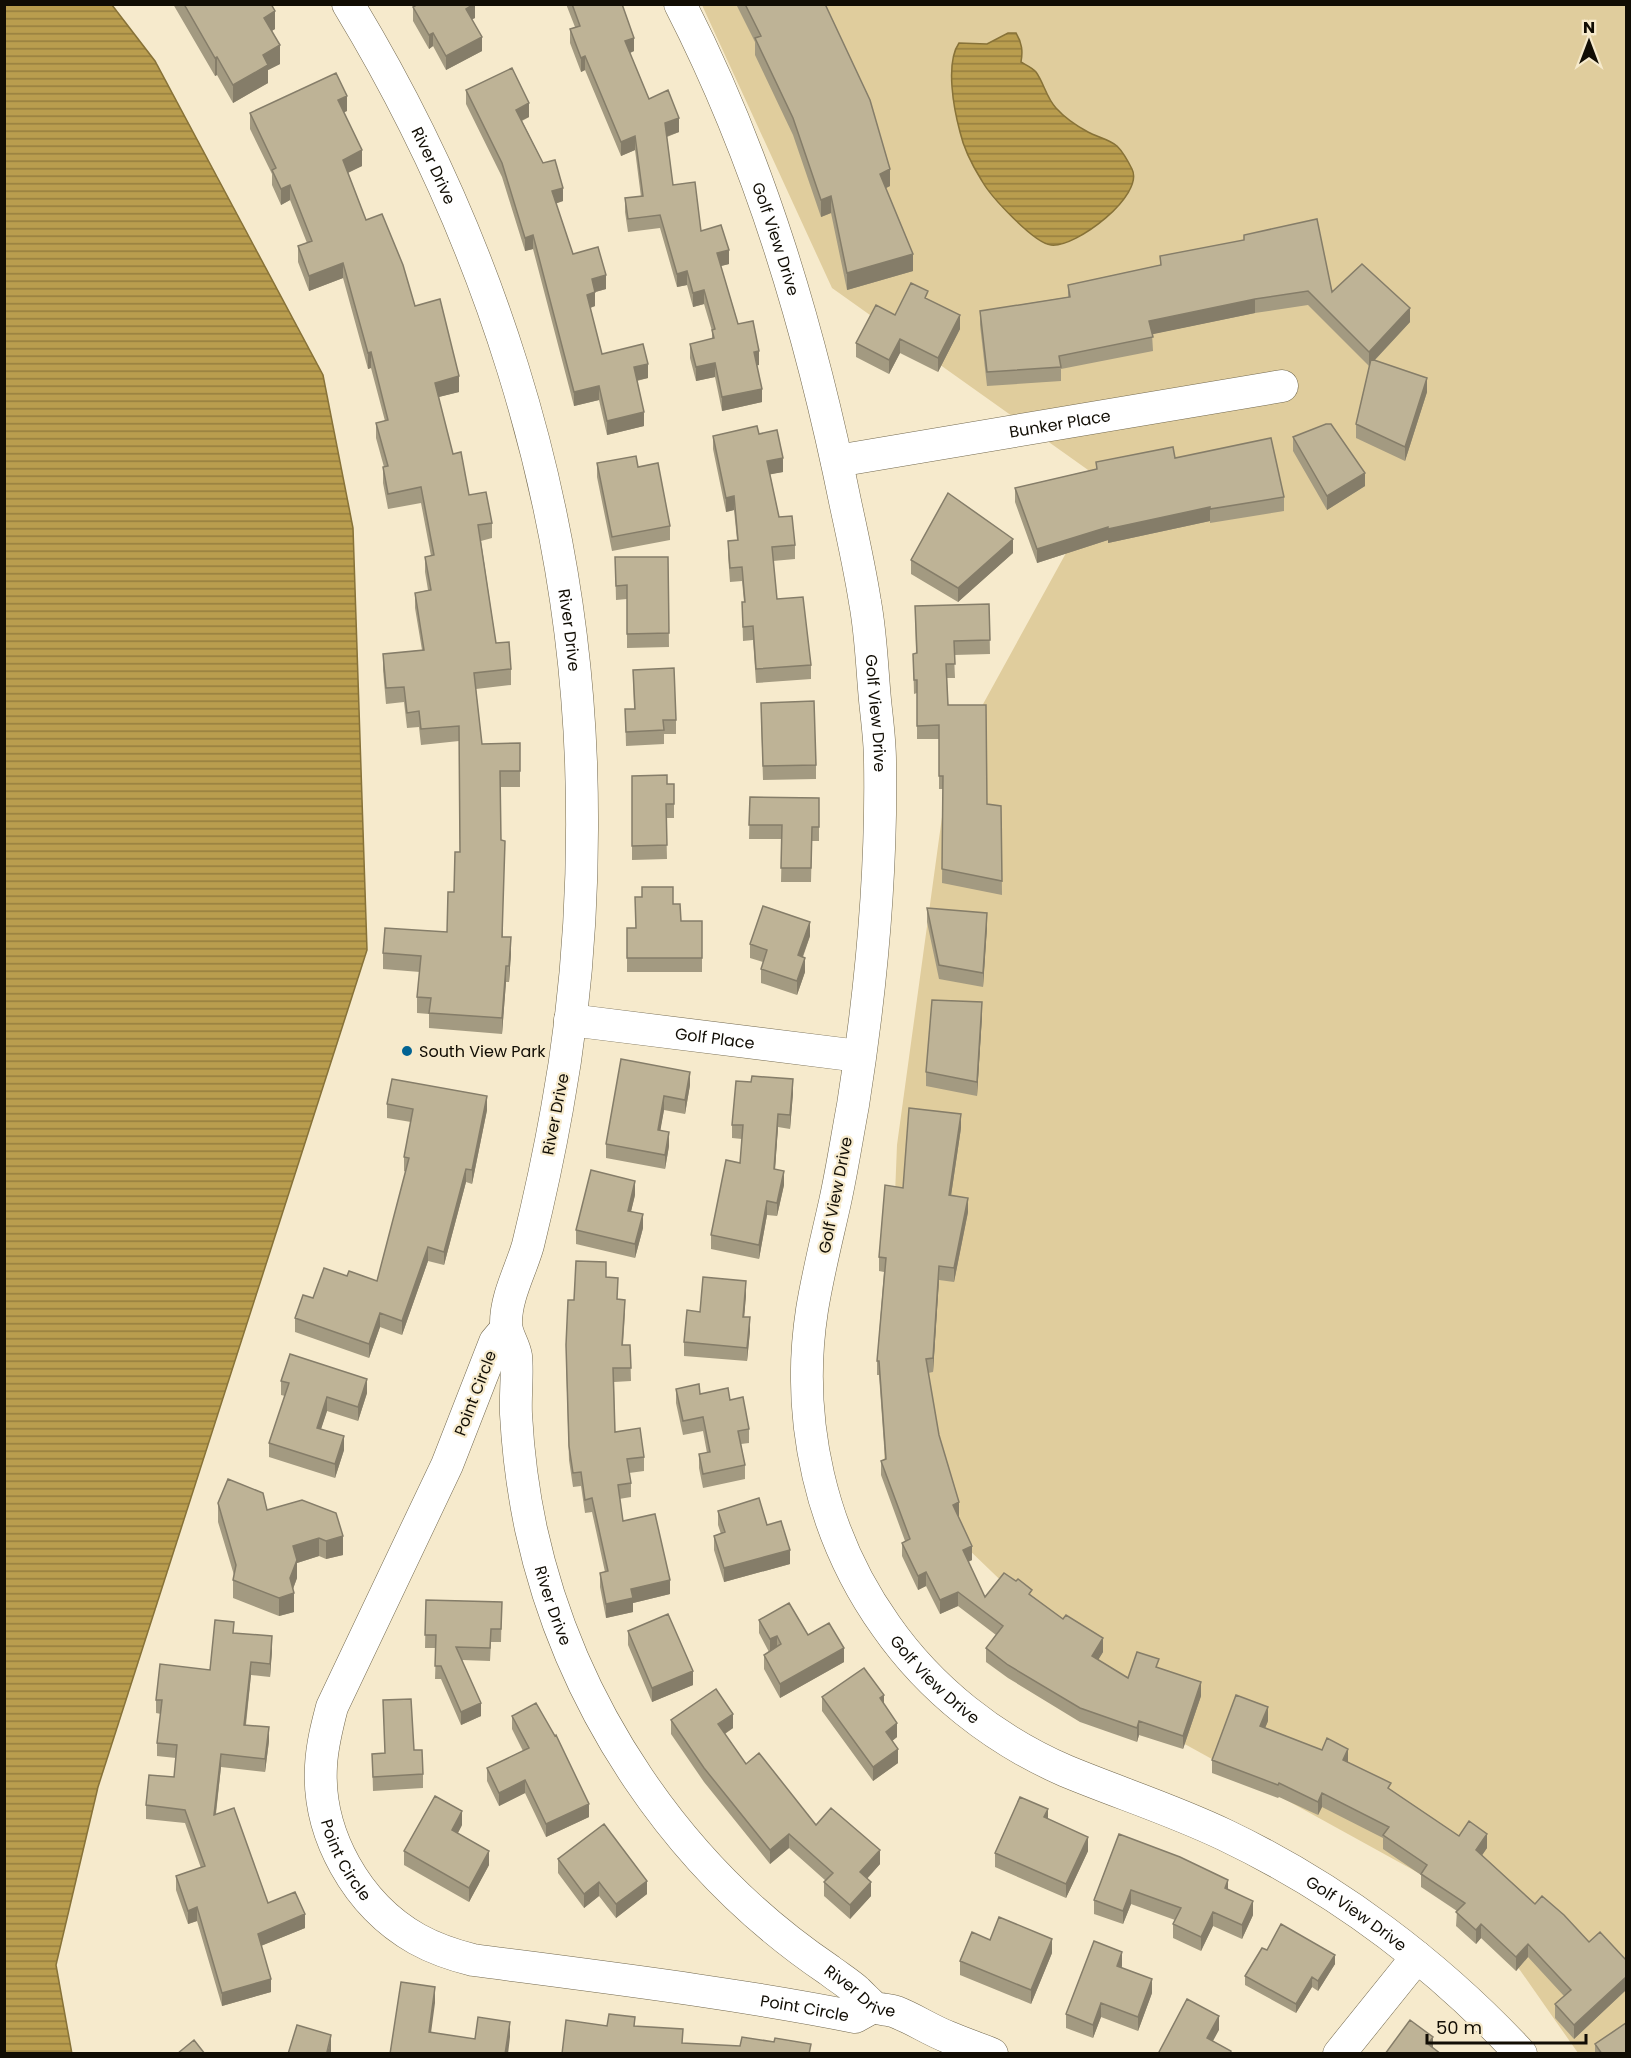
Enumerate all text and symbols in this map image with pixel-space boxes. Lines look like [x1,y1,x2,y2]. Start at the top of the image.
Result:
north arrow [1559,12,1619,72]
text: N [1583,16,1595,39]
street label: River Drive [406,123,461,208]
street label: Golf View Drive [746,179,805,299]
street label: Bunker Place [1008,404,1112,444]
street label: River Drive [552,587,586,672]
street label: Golf View Drive [859,653,891,772]
street label: Golf Place [674,1022,756,1055]
place label: South View Park [419,1040,546,1063]
marker: South View Park [400,1044,414,1058]
street label: River Drive [536,1071,575,1157]
street label: Golf View Drive [813,1135,858,1255]
street label: Point Circle [449,1347,502,1439]
street label: River Drive [529,1563,577,1649]
street label: Golf View Drive [884,1630,984,1730]
street label: Point Circle [315,1817,377,1906]
street label: Golf View Drive [1301,1870,1412,1957]
street label: River Drive [819,1960,897,2023]
street label: Point Circle [759,1989,851,2028]
scale bar [1427,2007,1586,2045]
text: 50 m [1436,2015,1482,2040]

